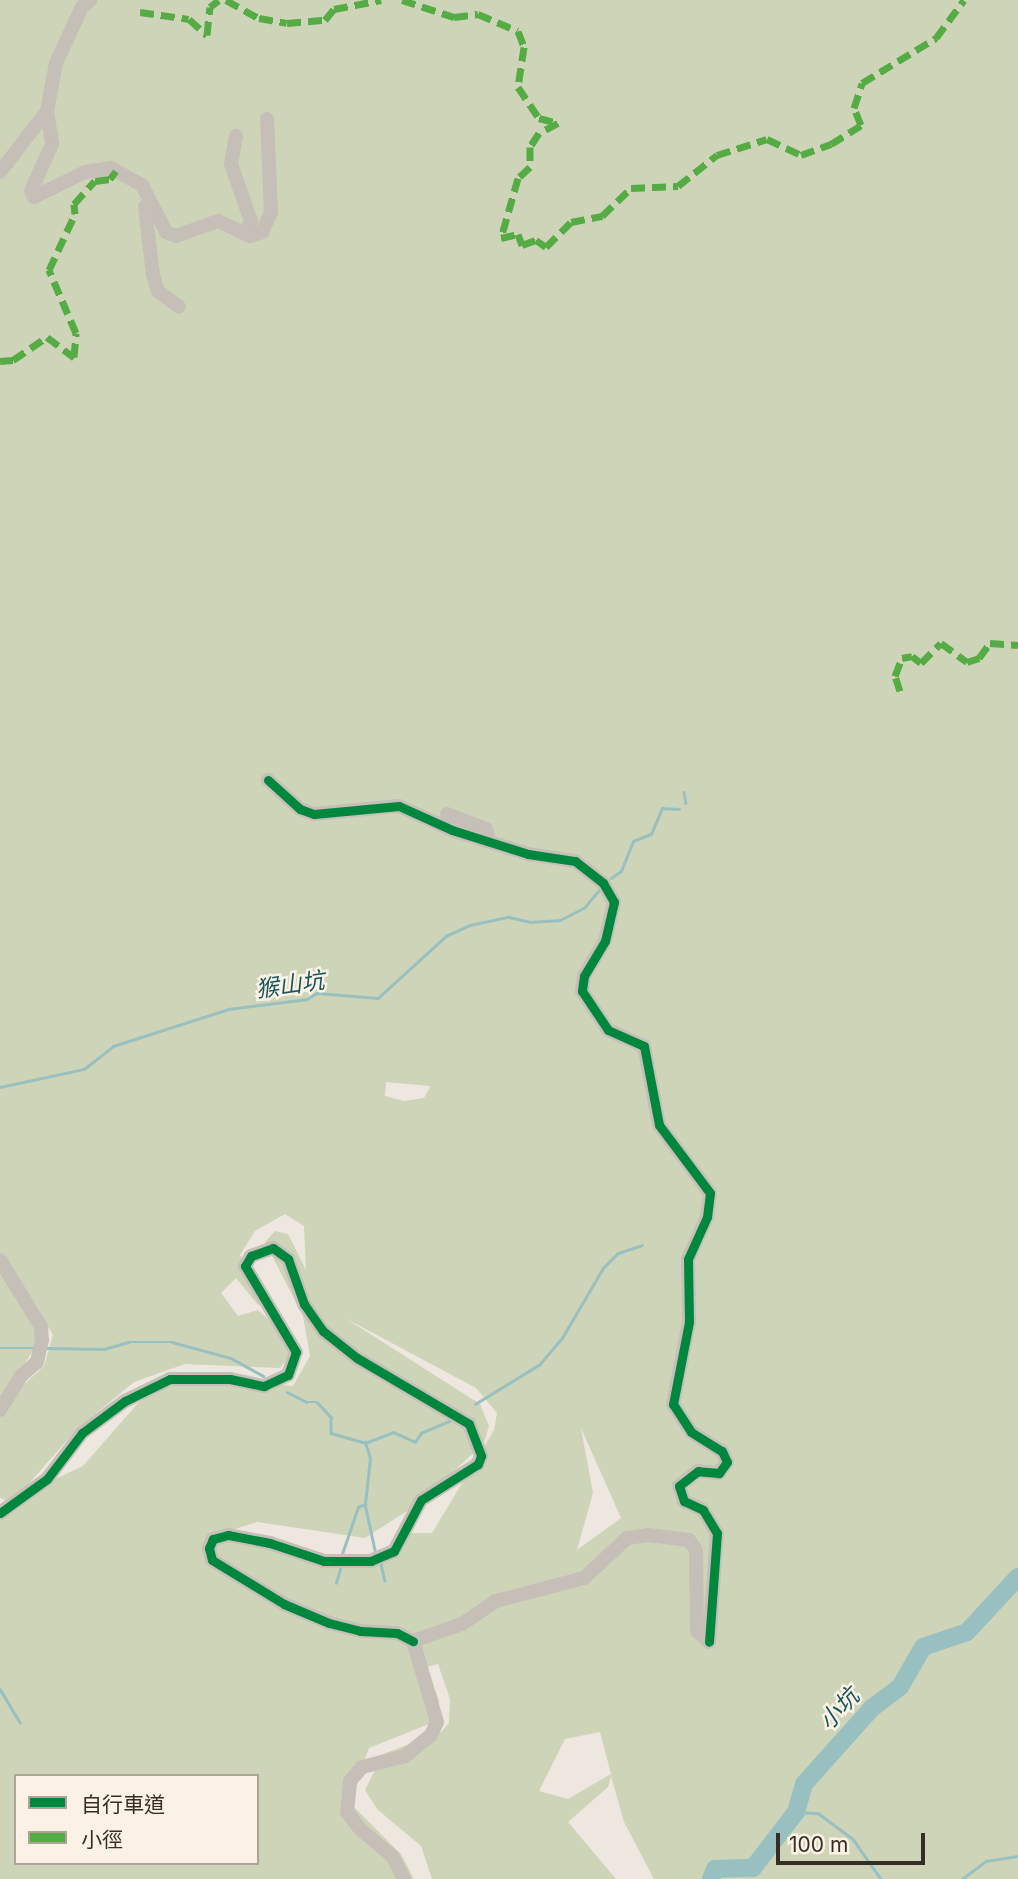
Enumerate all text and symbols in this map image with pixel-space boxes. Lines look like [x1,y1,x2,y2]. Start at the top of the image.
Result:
water label: 猴山坑 [254,967,326,1003]
water label: 小坑 [813,1683,865,1735]
legend [14,1774,259,1865]
text: 自行車道 [81,1792,165,1817]
scale bar [780,1820,929,1864]
text: 小徑 [81,1827,123,1852]
text: 100 m [789,1832,848,1857]

